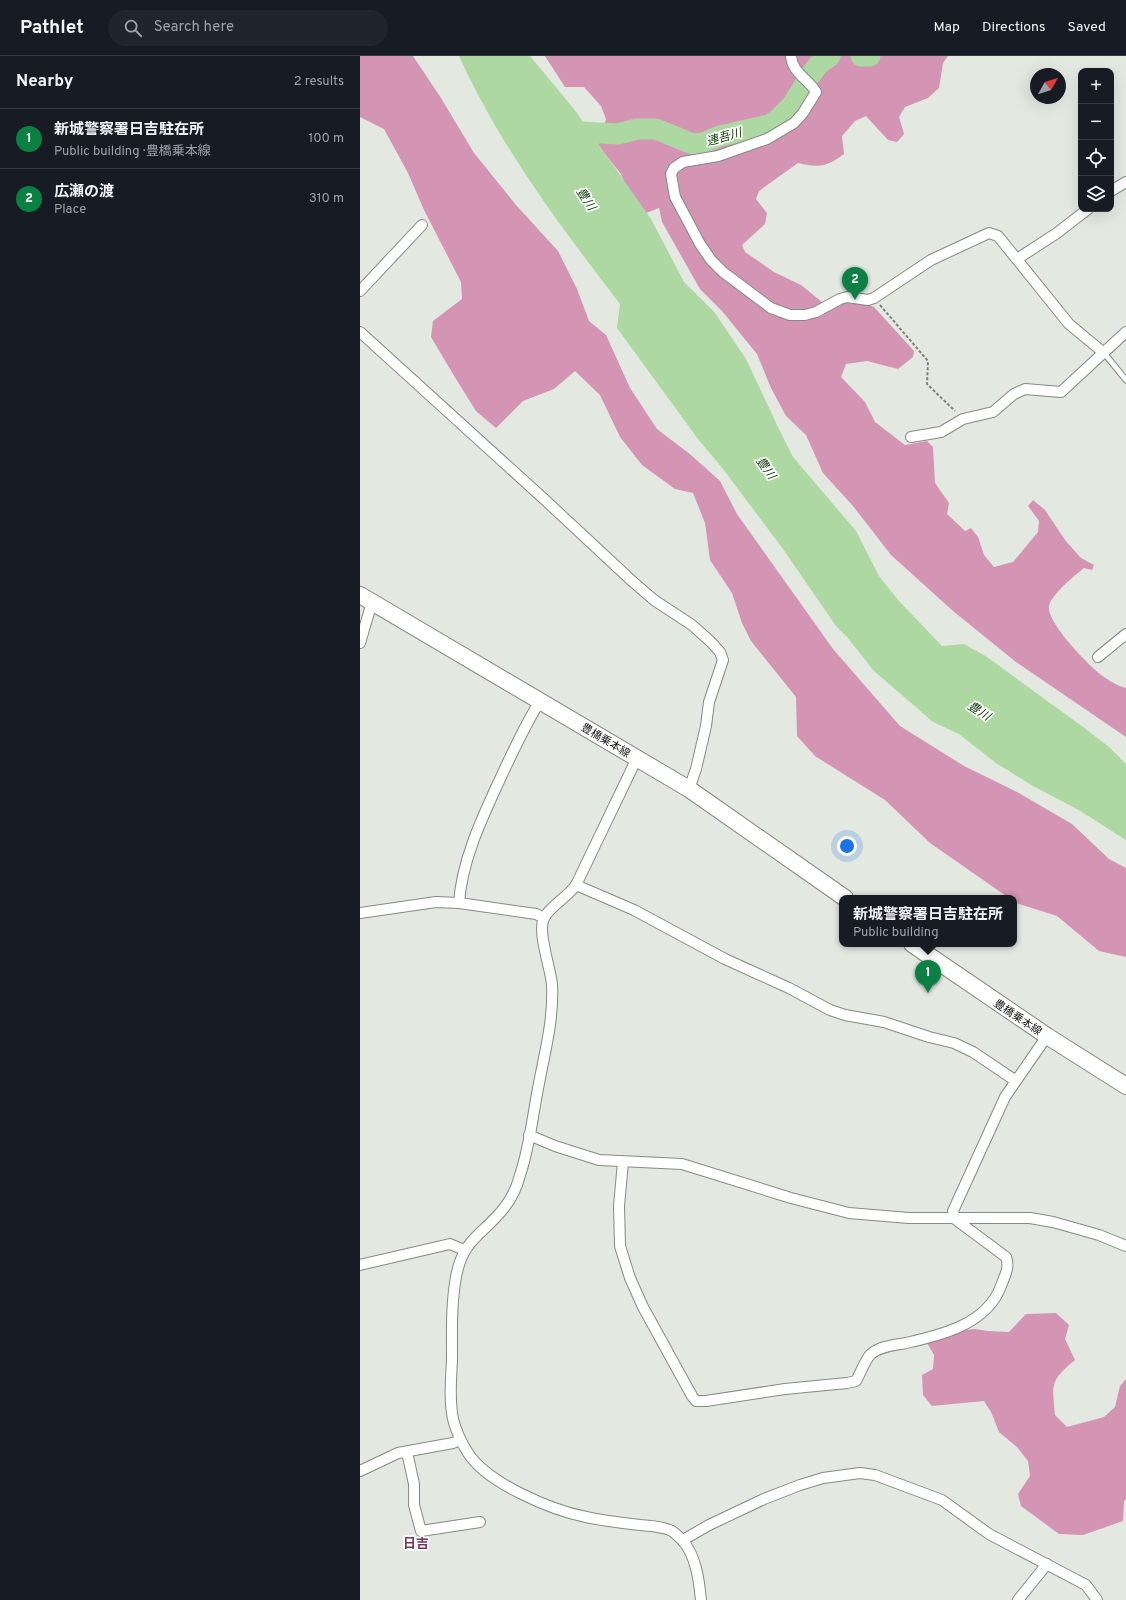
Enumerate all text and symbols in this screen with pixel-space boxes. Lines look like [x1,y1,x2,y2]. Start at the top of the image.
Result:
search box [108,10,388,46]
text: Pathlet [20,16,84,40]
icon: search [122,17,144,39]
text: Search here [154,18,234,37]
text: Map [934,19,960,36]
text: Directions [982,19,1046,36]
text: Saved [1068,19,1106,36]
north arrow [1030,68,1066,104]
map controls [1078,68,1114,212]
button: + [1078,68,1114,104]
text: Nearby [16,71,73,93]
text: 2 results [294,74,344,90]
button: − [1078,104,1114,140]
text: 新城警察署日吉駐在所 [54,121,204,140]
water label: 連吾川 [705,125,746,151]
text: 1 [26,131,32,147]
text: 100 m [308,131,344,147]
button: locate [1078,140,1114,176]
text: Public building · 豊橋乗本線 [54,144,211,160]
button: layers [1078,176,1114,212]
text: 広瀬の渡 [54,183,114,202]
water label: 豊川 [572,185,599,216]
text: 2 [25,191,33,207]
text: 310 m [309,191,344,207]
text: Place [54,202,86,218]
pin: 2 [842,267,868,300]
water label: 豊川 [752,454,780,485]
water label: 豊川 [964,699,995,726]
street label: 豊橋乗本線 [578,721,633,761]
your location [837,836,857,856]
popup [839,895,1017,947]
text: 新城警察署日吉駐在所 [853,906,1003,925]
text: Public building [853,925,939,941]
pin: 1 [915,960,941,993]
street label: 豊橋乗本線 [991,997,1044,1039]
district label: 日吉 [403,1537,429,1553]

